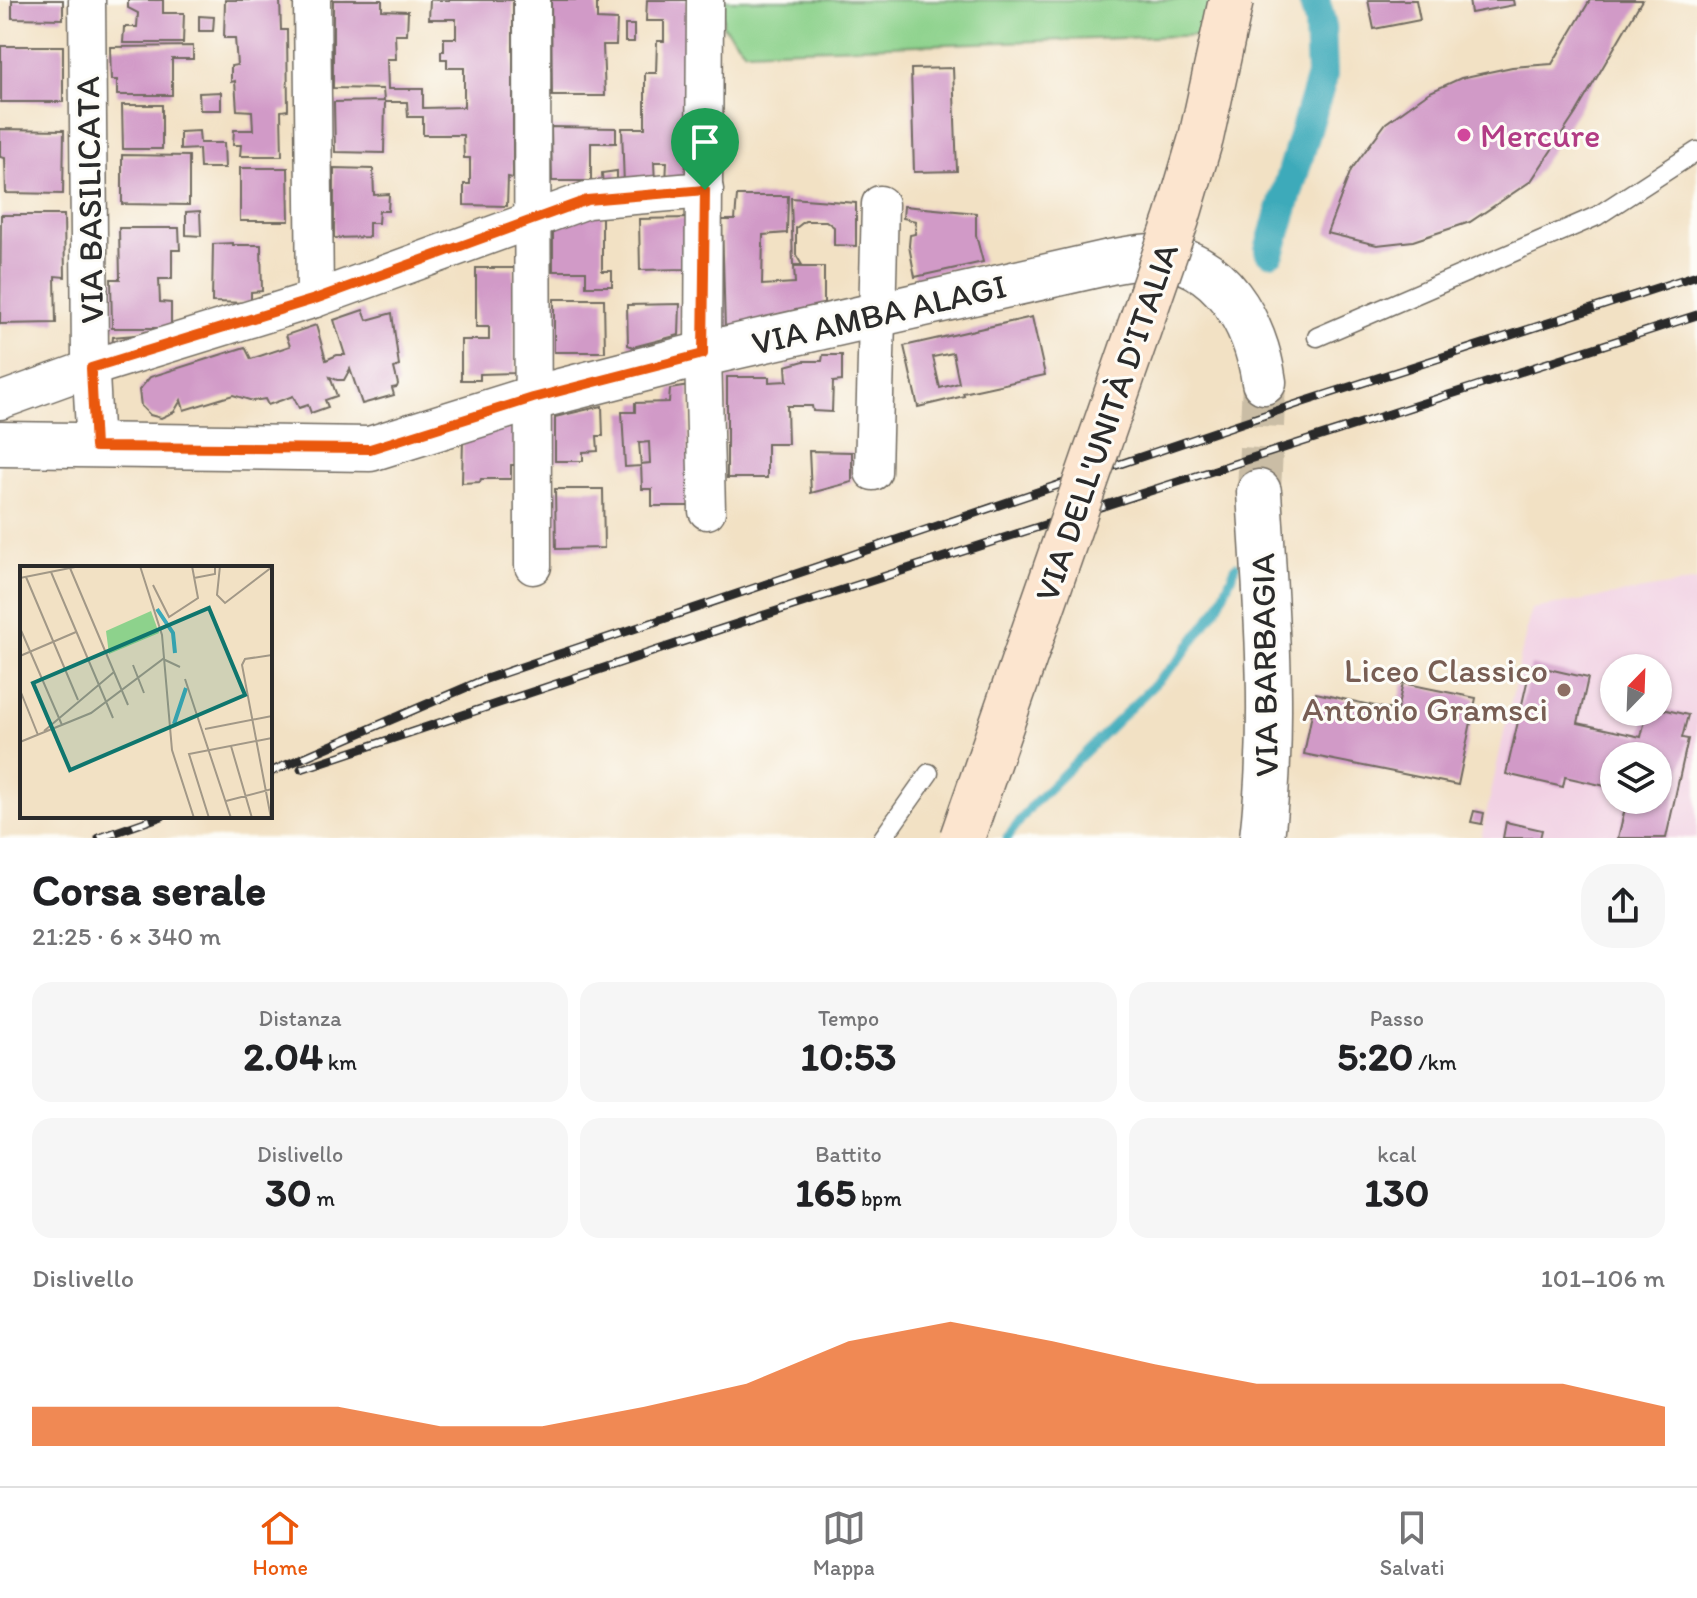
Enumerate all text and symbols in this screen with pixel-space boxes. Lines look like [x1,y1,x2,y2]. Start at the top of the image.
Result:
street label: VIA BASILICATA [67,76,112,324]
pin [671,108,739,190]
place label: Mercure [1480,115,1600,156]
icon: arrive [683,120,727,164]
marker: Mercure [1455,126,1473,144]
street label: VIA DELL'UNITÀ D'ITALIA [1026,237,1187,607]
street label: VIA AMBA ALAGI [748,265,1010,364]
street label: VIA BARBAGIA [1242,552,1287,777]
inset map [20,566,272,818]
place label: Liceo Classico Antonio Gramsci [1302,650,1548,730]
north arrow [1600,654,1672,726]
map controls [1600,654,1672,814]
marker: Liceo Classico Antonio Gramsci [1555,681,1573,699]
button: layers [1600,742,1672,814]
text: Corsa serale [32,863,266,916]
button: share [1581,864,1665,948]
text: 21:25 · 6 × 340 m [32,920,221,952]
text: Distanza [259,1005,342,1032]
text: Tempo [818,1005,879,1032]
text: Passo [1370,1005,1424,1032]
text: 2.04 [243,1032,323,1080]
text: 10:53 [801,1032,896,1080]
text: 5:20 [1337,1032,1413,1080]
text: km [323,1049,357,1076]
text: /km [1413,1049,1457,1076]
text: Dislivello [257,1141,343,1168]
text: Battito [815,1141,882,1168]
text: kcal [1377,1141,1416,1168]
text: 30 [265,1168,312,1216]
text: 165 [795,1168,856,1216]
text: 130 [1364,1168,1429,1216]
text: m [312,1185,335,1212]
text: bpm [856,1185,902,1212]
text: Dislivello [32,1262,134,1294]
text: 101–106 m [1541,1262,1665,1294]
tab: Home [252,1506,308,1581]
tab: Mappa [813,1506,875,1581]
tab: Salvati [1380,1506,1445,1581]

